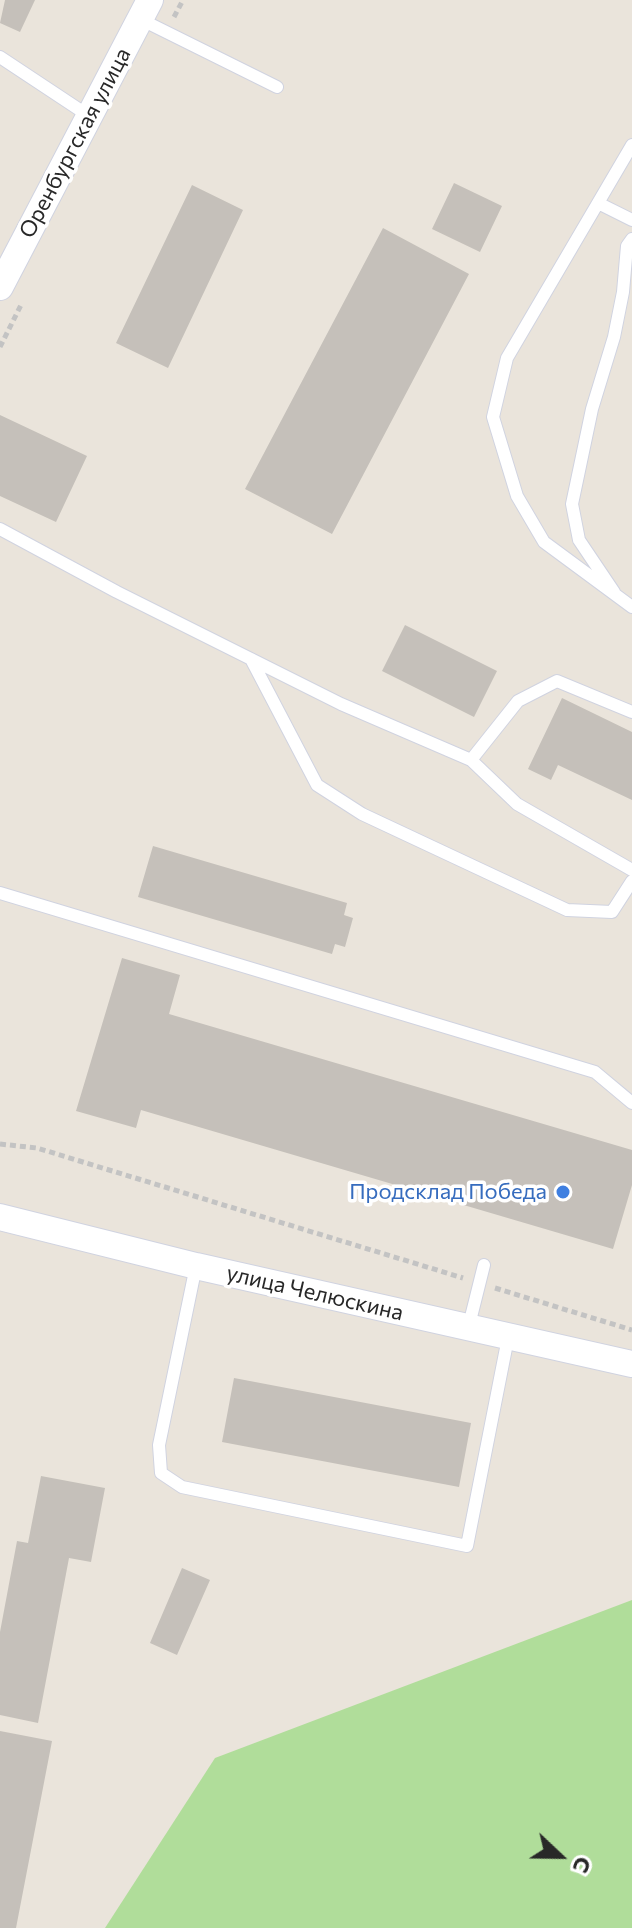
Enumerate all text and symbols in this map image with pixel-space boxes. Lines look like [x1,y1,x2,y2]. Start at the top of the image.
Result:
street label: Оренбургская улица [14,43,136,243]
place label: Продсклад Победа [349,1179,547,1205]
marker: Продсклад Победа [554,1183,572,1201]
street label: улица Челюскина [224,1260,406,1326]
north arrow [520,1816,600,1896]
text: С [567,1853,598,1877]

